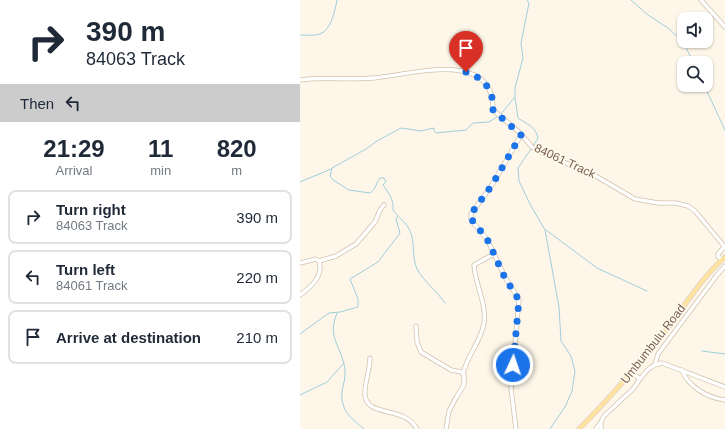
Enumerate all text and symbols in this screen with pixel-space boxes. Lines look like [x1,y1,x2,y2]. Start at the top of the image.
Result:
map controls [677,12,713,92]
button: sound [677,12,713,48]
icon: right [20,16,72,68]
text: 390 m [86,16,165,47]
pin [449,31,483,72]
icon: arrive [455,37,477,59]
text: 84063 Track [86,49,185,69]
button: search [677,56,713,92]
icon: left [62,92,84,114]
text: Then [20,95,54,112]
text: 21:29 [43,135,105,162]
text: 11 [148,135,173,162]
text: 820 [217,135,257,162]
street label: 84061 Track [532,141,599,182]
text: Arrival [56,163,92,178]
text: min [150,163,171,178]
text: m [231,163,242,178]
text: Turn right [56,201,126,218]
icon: right [22,206,44,228]
text: 390 m [236,209,278,226]
text: 84063 Track [56,218,128,233]
text: Turn left [56,261,115,278]
icon: left [22,266,44,288]
text: 220 m [236,269,278,286]
text: 84061 Track [56,278,128,293]
street label: Umbumbulu Road [618,302,688,386]
icon: arrive [22,326,44,348]
text: Arrive at destination [56,329,201,346]
text: 210 m [236,329,278,346]
position arrow [492,344,534,386]

